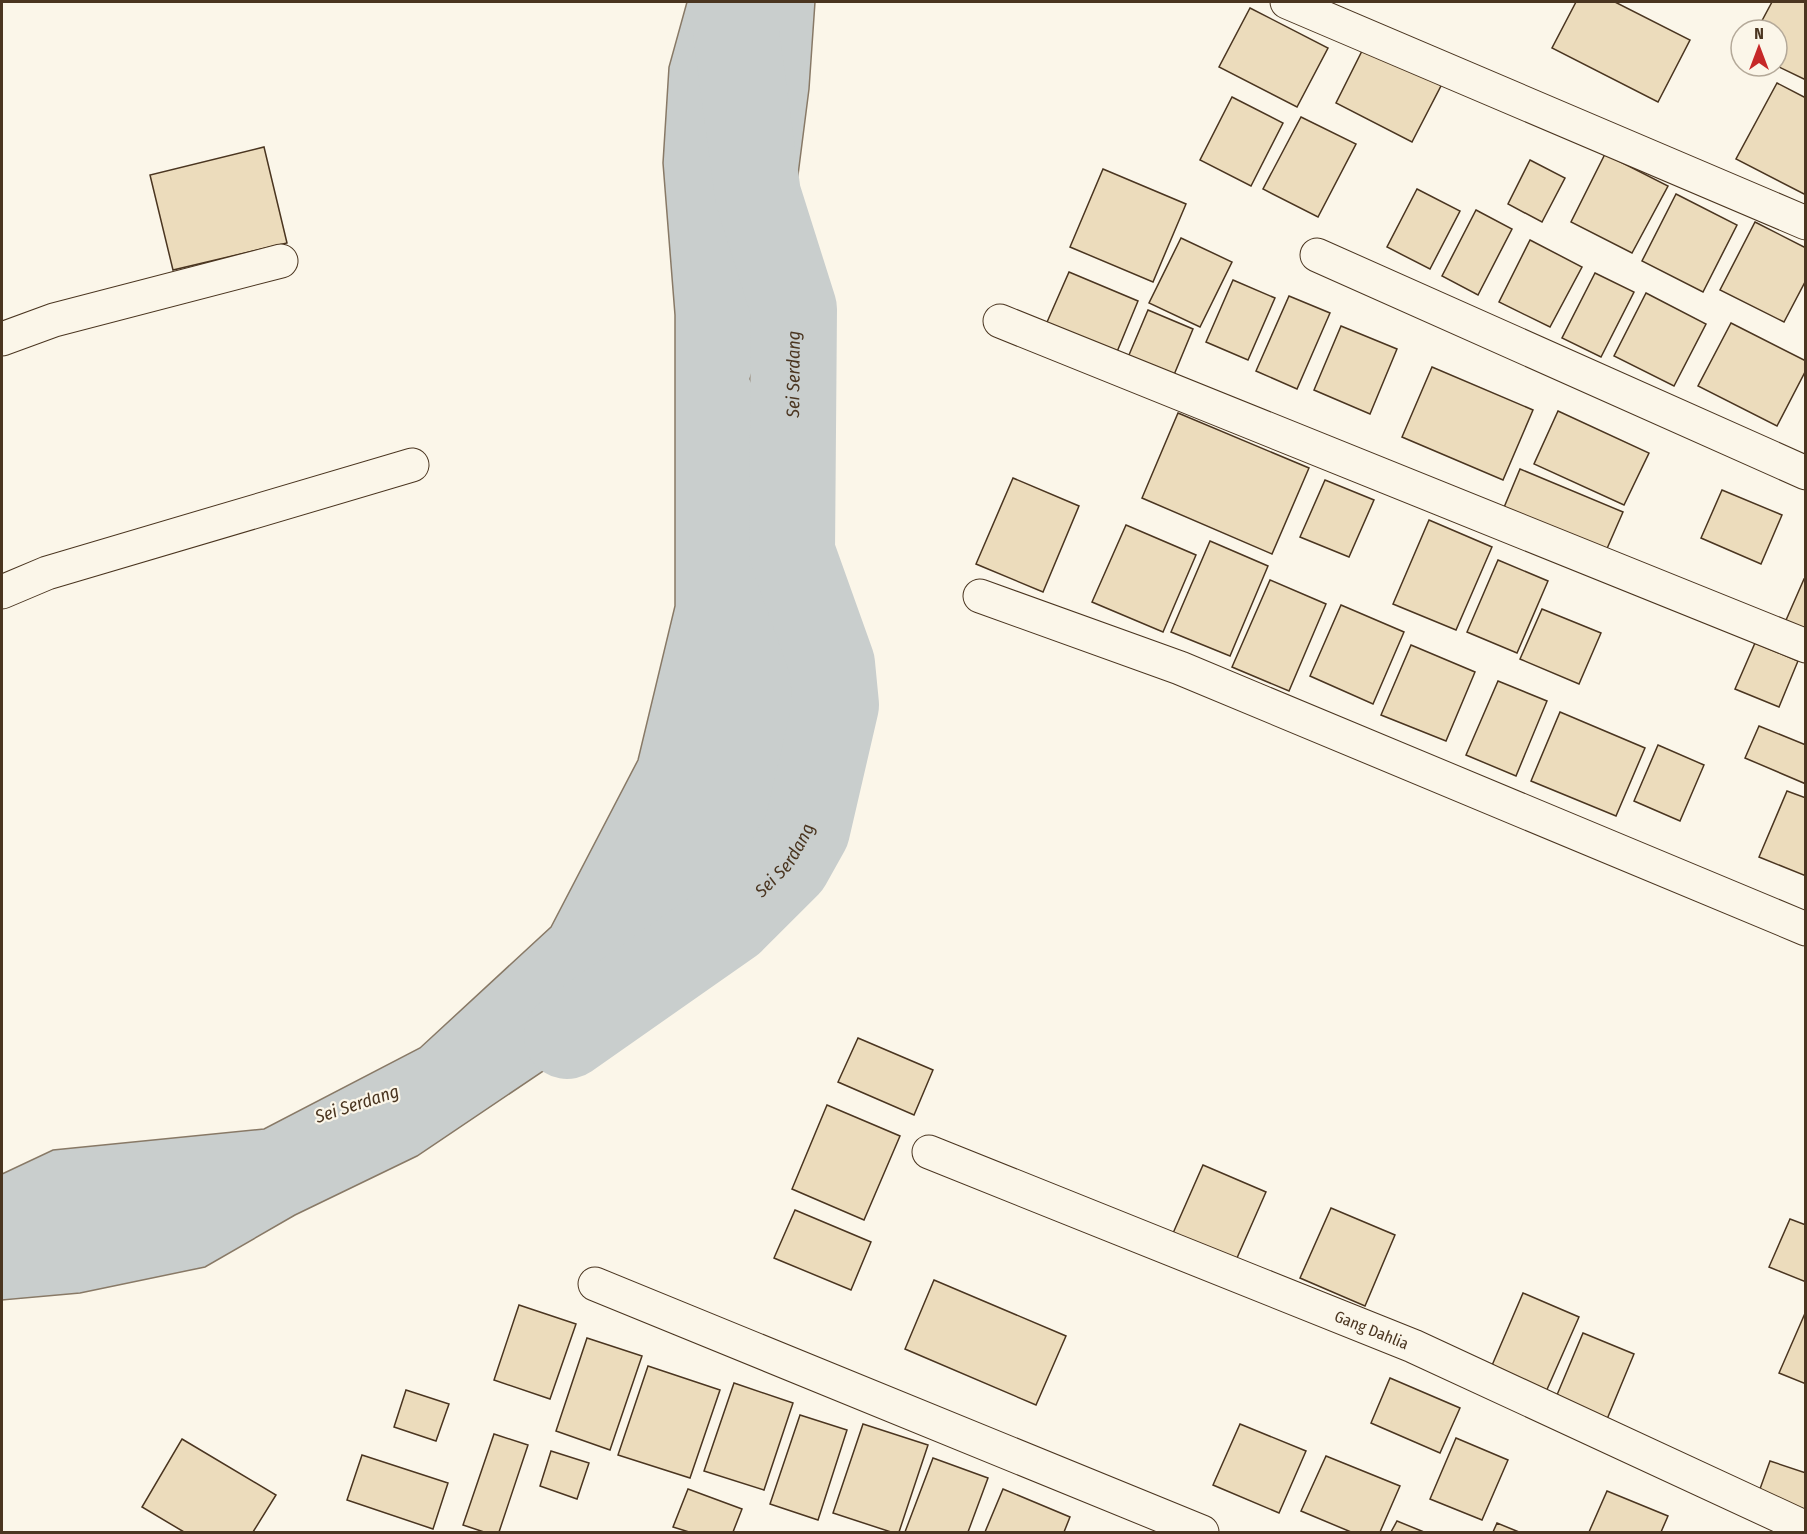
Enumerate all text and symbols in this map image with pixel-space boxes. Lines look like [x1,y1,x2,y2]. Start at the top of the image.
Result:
north arrow [1729,18,1789,78]
text: N [1754,24,1764,43]
water label: Sei Serdang [782,331,805,419]
water label: Sei Serdang [750,822,819,902]
water label: Sei Serdang [311,1080,402,1128]
street label: Gang Dahlia [1332,1306,1412,1353]

